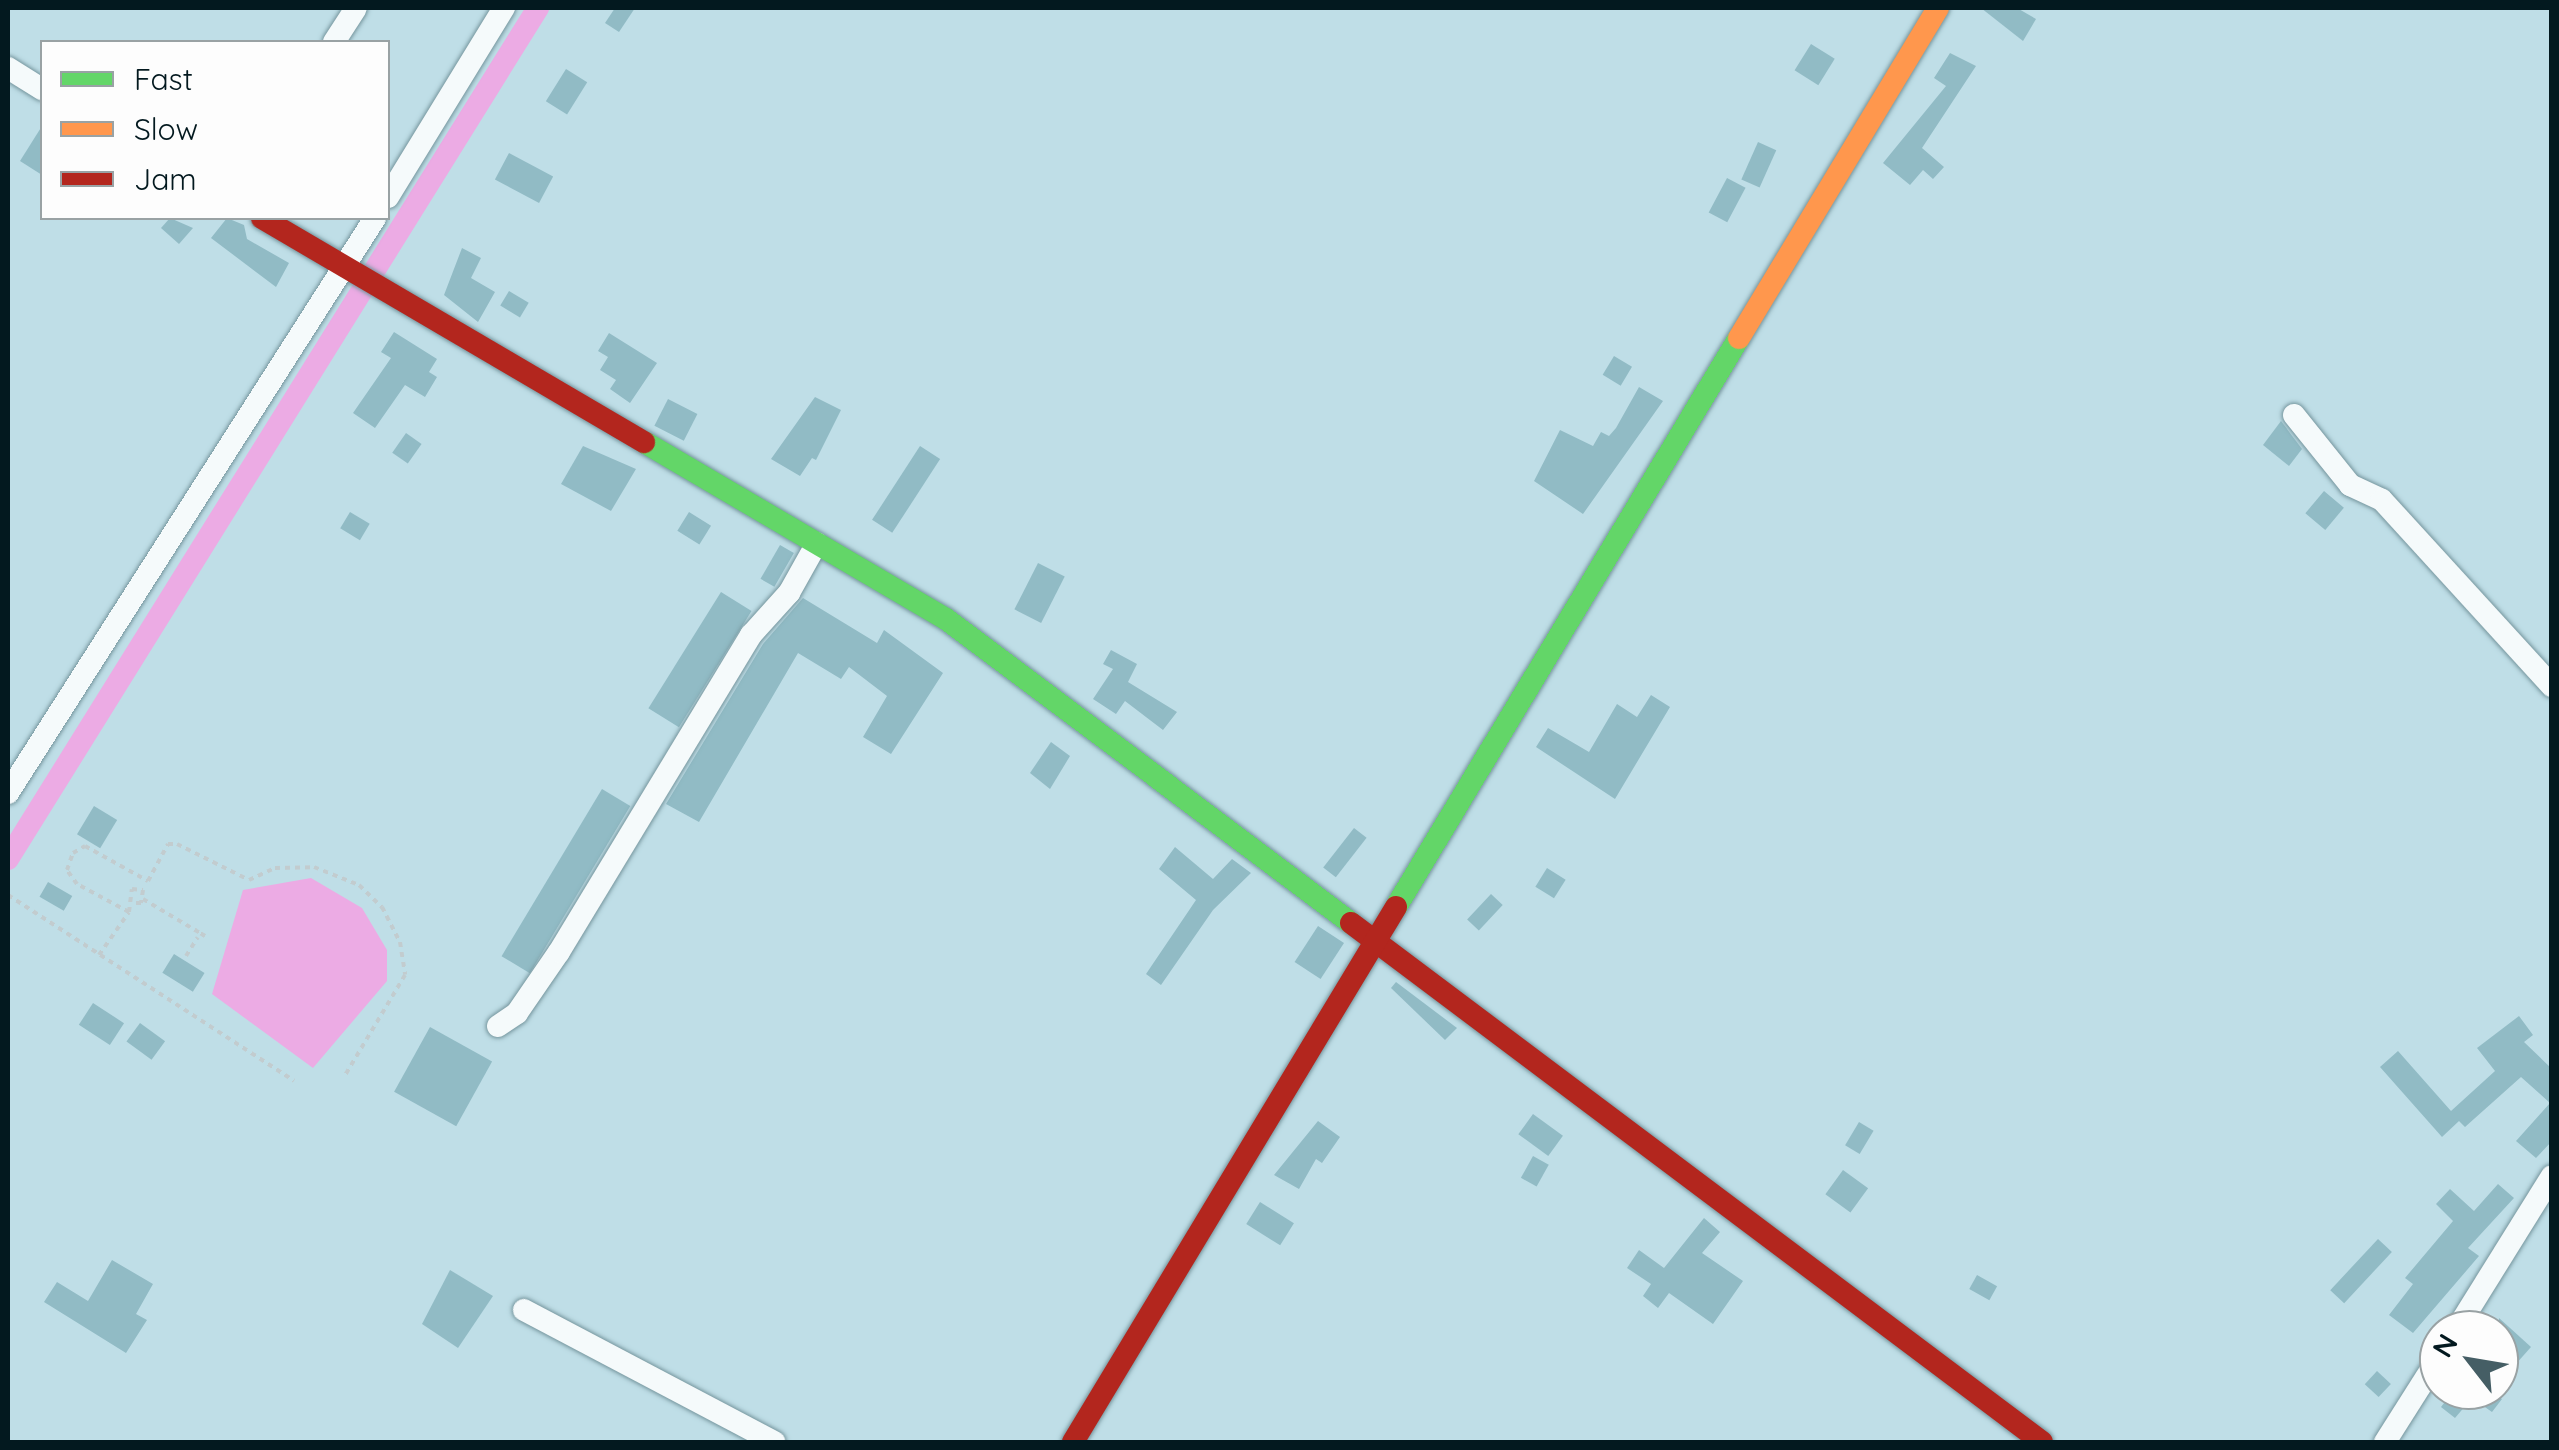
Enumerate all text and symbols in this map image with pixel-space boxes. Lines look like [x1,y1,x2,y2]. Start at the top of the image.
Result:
legend [40,40,390,220]
text: Fast [134,60,193,98]
text: Slow [134,110,198,148]
text: Jam [134,160,197,198]
north arrow [2419,1310,2519,1410]
text: N [2424,1327,2465,1363]

